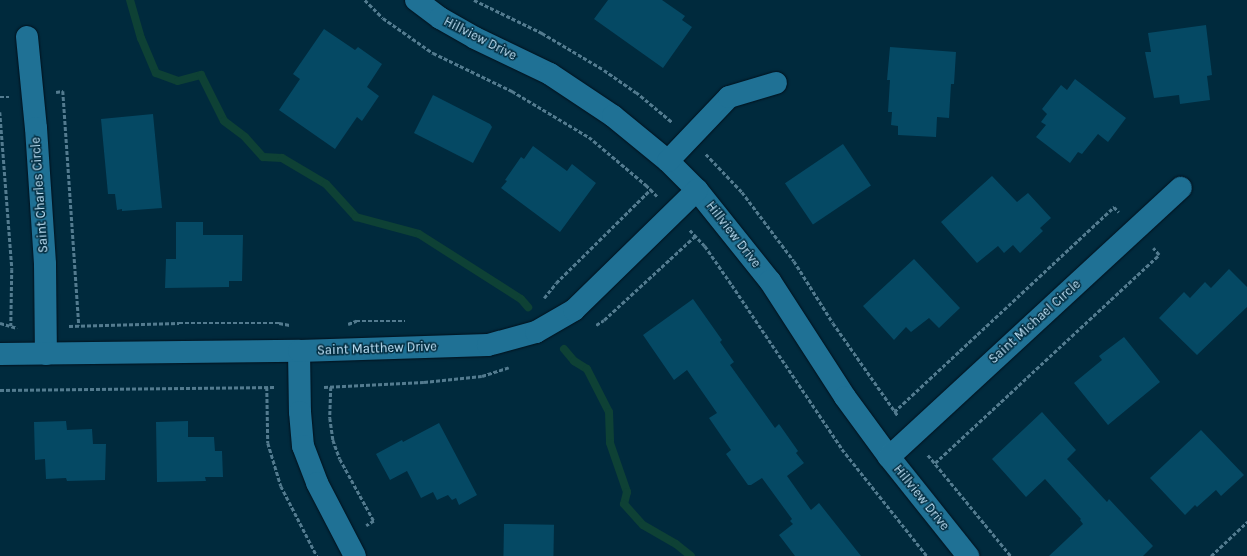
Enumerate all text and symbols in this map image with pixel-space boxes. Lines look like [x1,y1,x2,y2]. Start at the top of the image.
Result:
street label: Hillview Drive [441,14,519,64]
street label: Saint Charles Circle [28,137,52,253]
street label: Hillview Drive [702,199,764,271]
street label: Saint Michael Circle [986,277,1084,367]
street label: Saint Matthew Drive [317,339,437,359]
street label: Hillview Drive [890,462,952,534]

